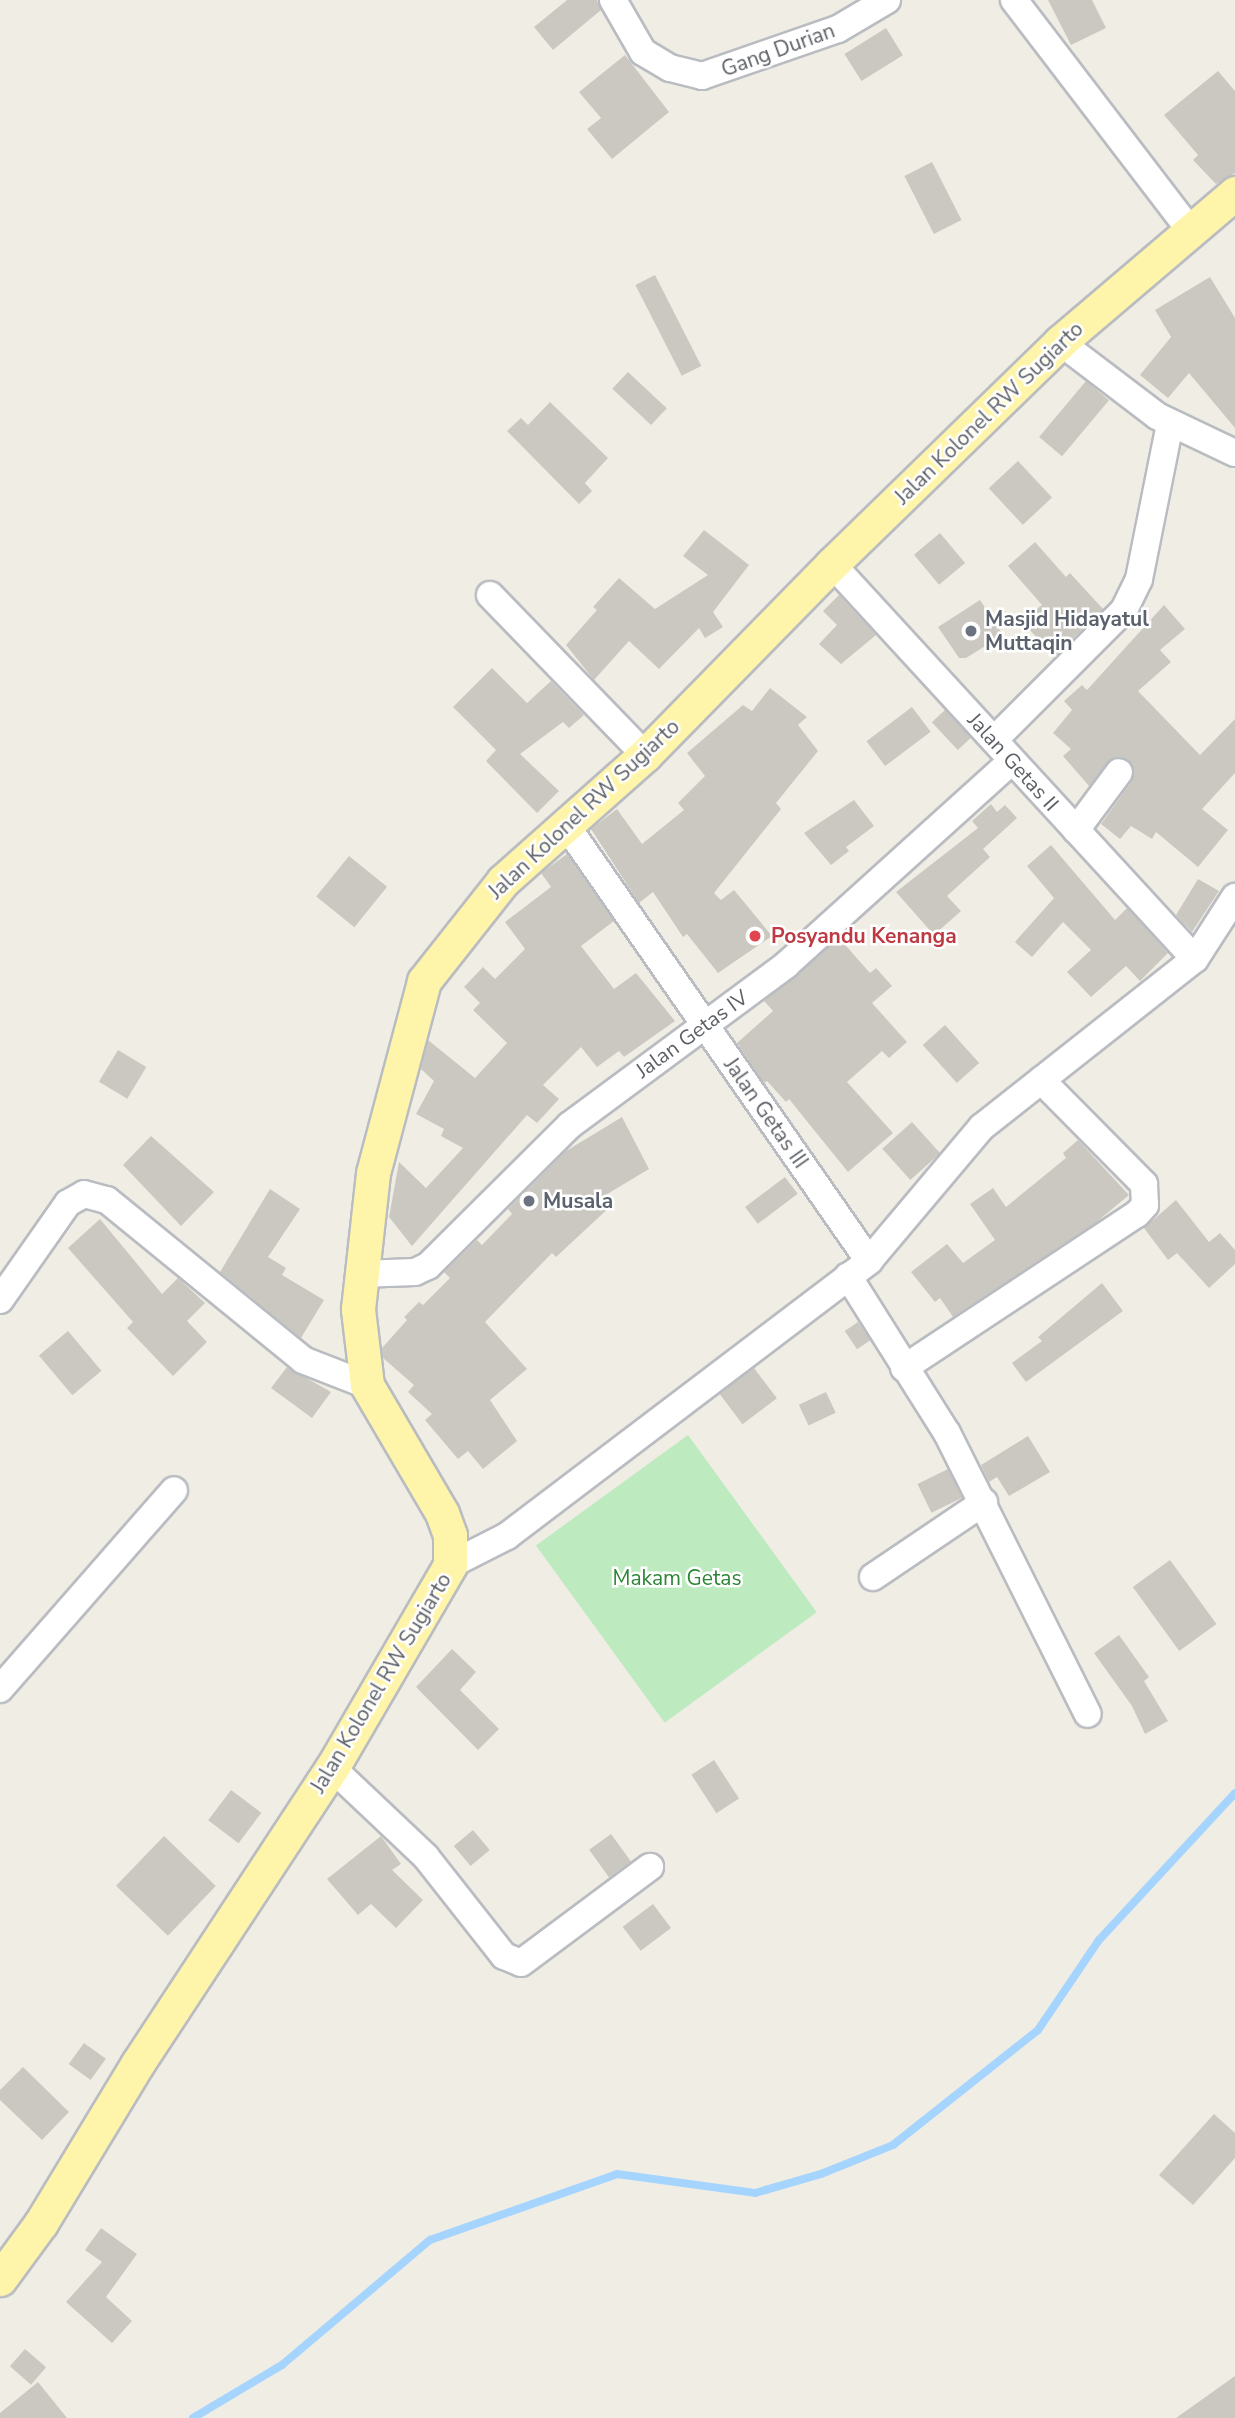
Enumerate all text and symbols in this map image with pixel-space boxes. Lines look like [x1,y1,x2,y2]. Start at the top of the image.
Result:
street label: Gang Durian [718,18,838,82]
street label: Jalan Kolonel RW Sugiarto [890,316,1088,510]
place label: Masjid Hidayatul Muttaqin [985,606,1149,656]
marker: Masjid Hidayatul Muttaqin [963,623,979,639]
street label: Jalan Getas II [962,708,1064,816]
street label: Jalan Kolonel RW Sugiarto [483,714,685,904]
place label: Posyandu Kenanga [771,923,957,949]
marker: Posyandu Kenanga [745,926,765,946]
street label: Jalan Getas IV [631,985,753,1083]
street label: Jalan Getas III [719,1053,813,1173]
place label: Musala [543,1188,613,1214]
marker: Musala [521,1193,537,1209]
park label: Makam Getas [613,1565,741,1591]
street label: Jalan Kolonel RW Sugiarto [305,1569,457,1797]

